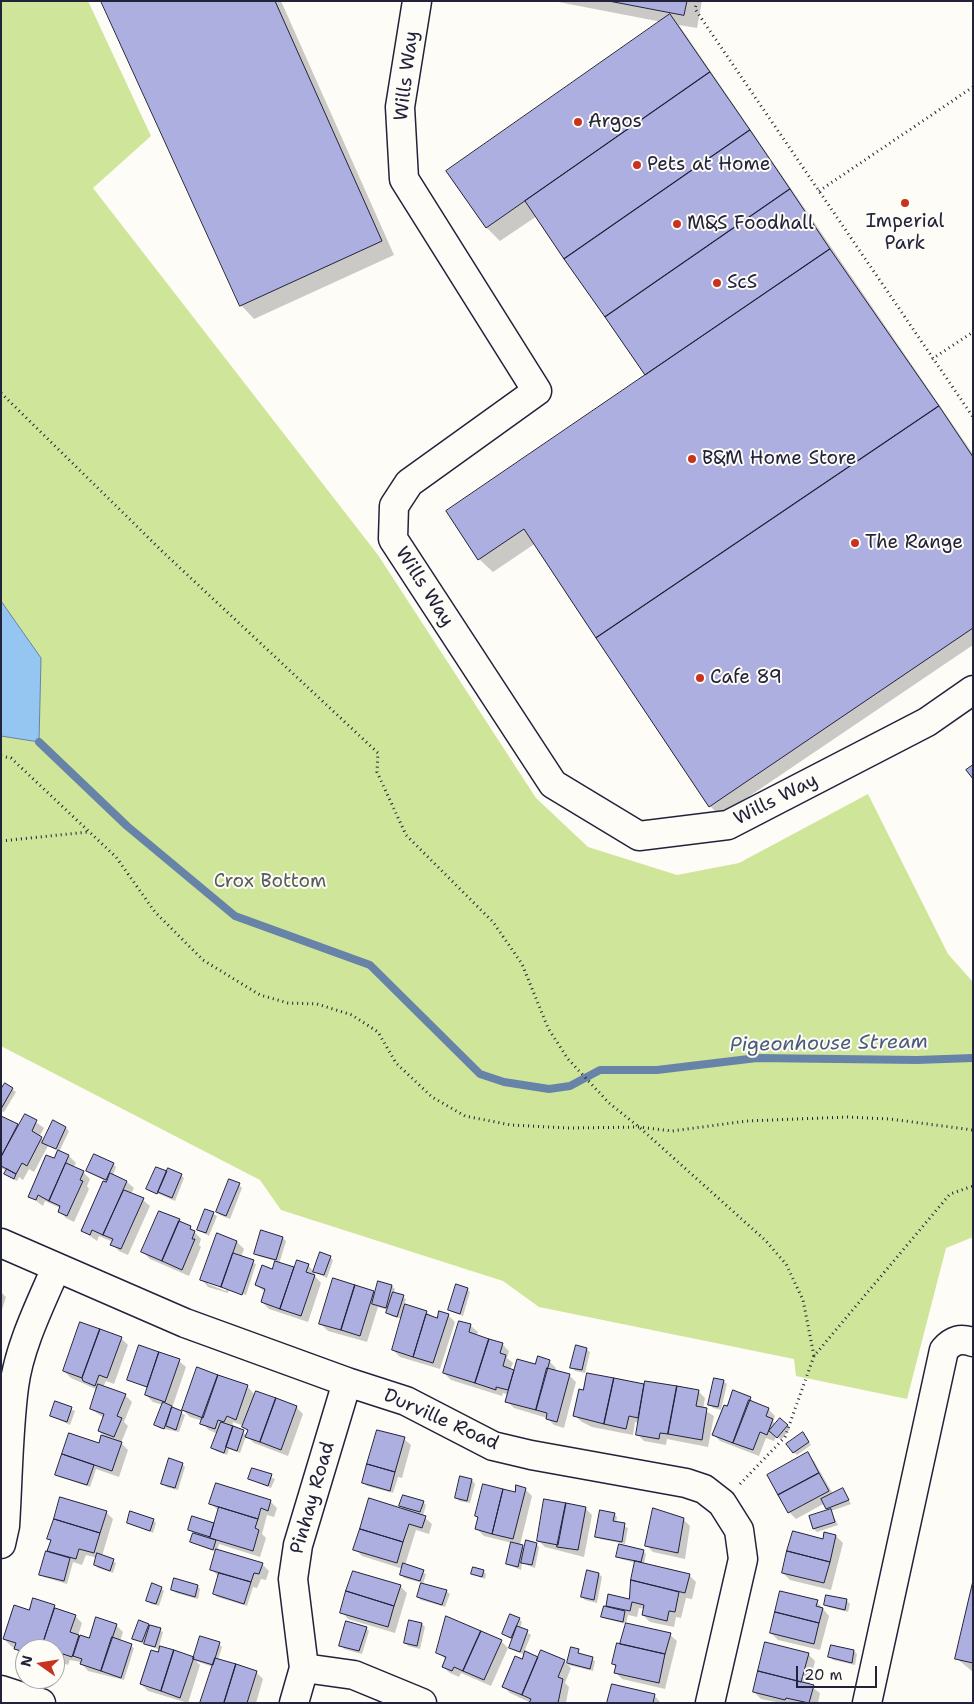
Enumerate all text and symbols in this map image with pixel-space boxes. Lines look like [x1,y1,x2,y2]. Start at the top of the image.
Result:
street label: Wills Way [390,30,424,122]
place label: Argos [588,111,642,133]
marker: Argos [572,116,584,128]
place label: Pets at Home [647,154,771,176]
marker: Pets at Home [631,159,643,171]
marker: Imperial Park [899,197,911,209]
place label: Imperial Park [866,211,944,255]
place label: M&S Foodhall [687,213,814,235]
marker: M&S Foodhall [671,218,683,230]
place label: ScS [727,272,757,294]
marker: ScS [711,277,723,289]
place label: B&M Home Store [702,448,857,470]
marker: B&M Home Store [686,453,698,465]
place label: The Range [865,532,963,554]
marker: The Range [849,537,861,549]
street label: Wills Way [390,543,458,631]
place label: Cafe 89 [710,667,782,689]
marker: Cafe 89 [694,672,706,684]
street label: Wills Way [730,769,822,831]
park label: Crox Bottom [214,871,326,893]
water label: Pigeonhouse Stream [730,1030,928,1058]
street label: Durville Road [380,1384,502,1456]
street label: Pinhay Road [286,1439,340,1557]
north arrow [15,1639,65,1689]
text: N [16,1653,36,1668]
scale bar [799,1656,880,1688]
text: 20 m [804,1665,843,1685]

